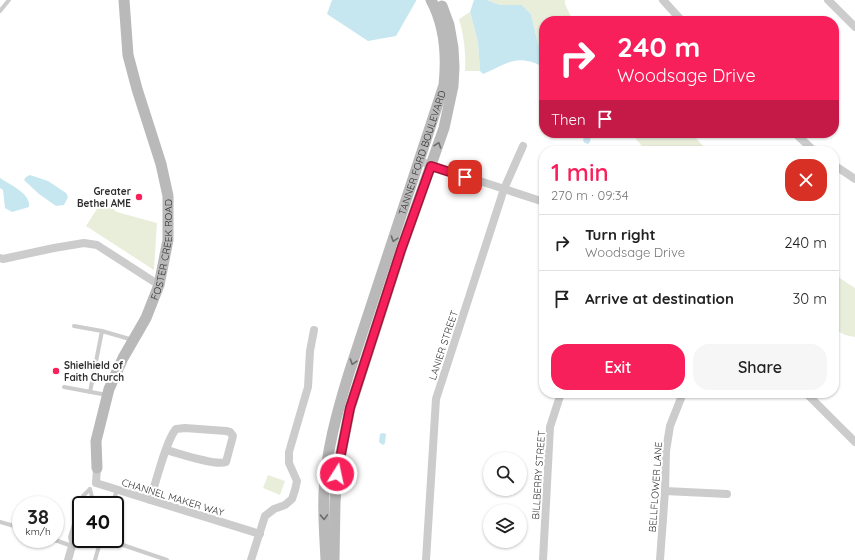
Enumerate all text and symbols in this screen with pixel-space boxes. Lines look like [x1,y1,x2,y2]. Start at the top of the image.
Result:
text: 240 m [617,29,700,64]
icon: right [551,32,603,84]
text: Woodsage Drive [617,64,756,87]
street label: TANNER FORD BOULEVARD [396,89,449,217]
icon: arrive [594,108,616,130]
text: Then [551,110,586,129]
one-way arrow [433,141,442,148]
text: 1 min [551,157,609,187]
button: close [785,159,827,201]
pin [448,160,482,194]
icon: arrive [454,166,476,188]
place label: Greater Bethel AME [77,185,132,210]
text: 270 m · 09:34 [551,187,628,203]
marker: Greater Bethel AME [134,192,144,202]
street label: FOSTER CREEK ROAD [148,199,175,302]
text: Turn right [585,225,656,244]
icon: right [551,232,573,254]
text: 240 m [784,233,827,252]
one-way arrow [390,235,398,242]
text: Woodsage Drive [585,244,685,260]
icon: arrive [551,288,573,310]
text: Arrive at destination [585,289,734,308]
text: 30 m [792,289,827,308]
street label: LANIER STREET [426,309,461,382]
button: Exit [551,344,685,390]
button: Share [693,344,827,390]
one-way arrow [349,358,358,365]
place label: Shielhield of Faith Church [64,359,124,384]
marker: Shielhield of Faith Church [51,366,61,376]
street label: BILLBERRY STREET [529,430,548,520]
street label: BELLFLOWER LANE [646,441,665,533]
map controls [483,452,527,548]
button: search [483,452,527,496]
position arrow [316,453,358,495]
street label: CHANNEL MAKER WAY [120,476,226,519]
speed limit sign: 40 [72,496,124,548]
text: 38 [27,504,49,529]
button: layers [483,504,527,548]
one-way arrow [320,514,329,520]
text: km/h [25,525,51,538]

